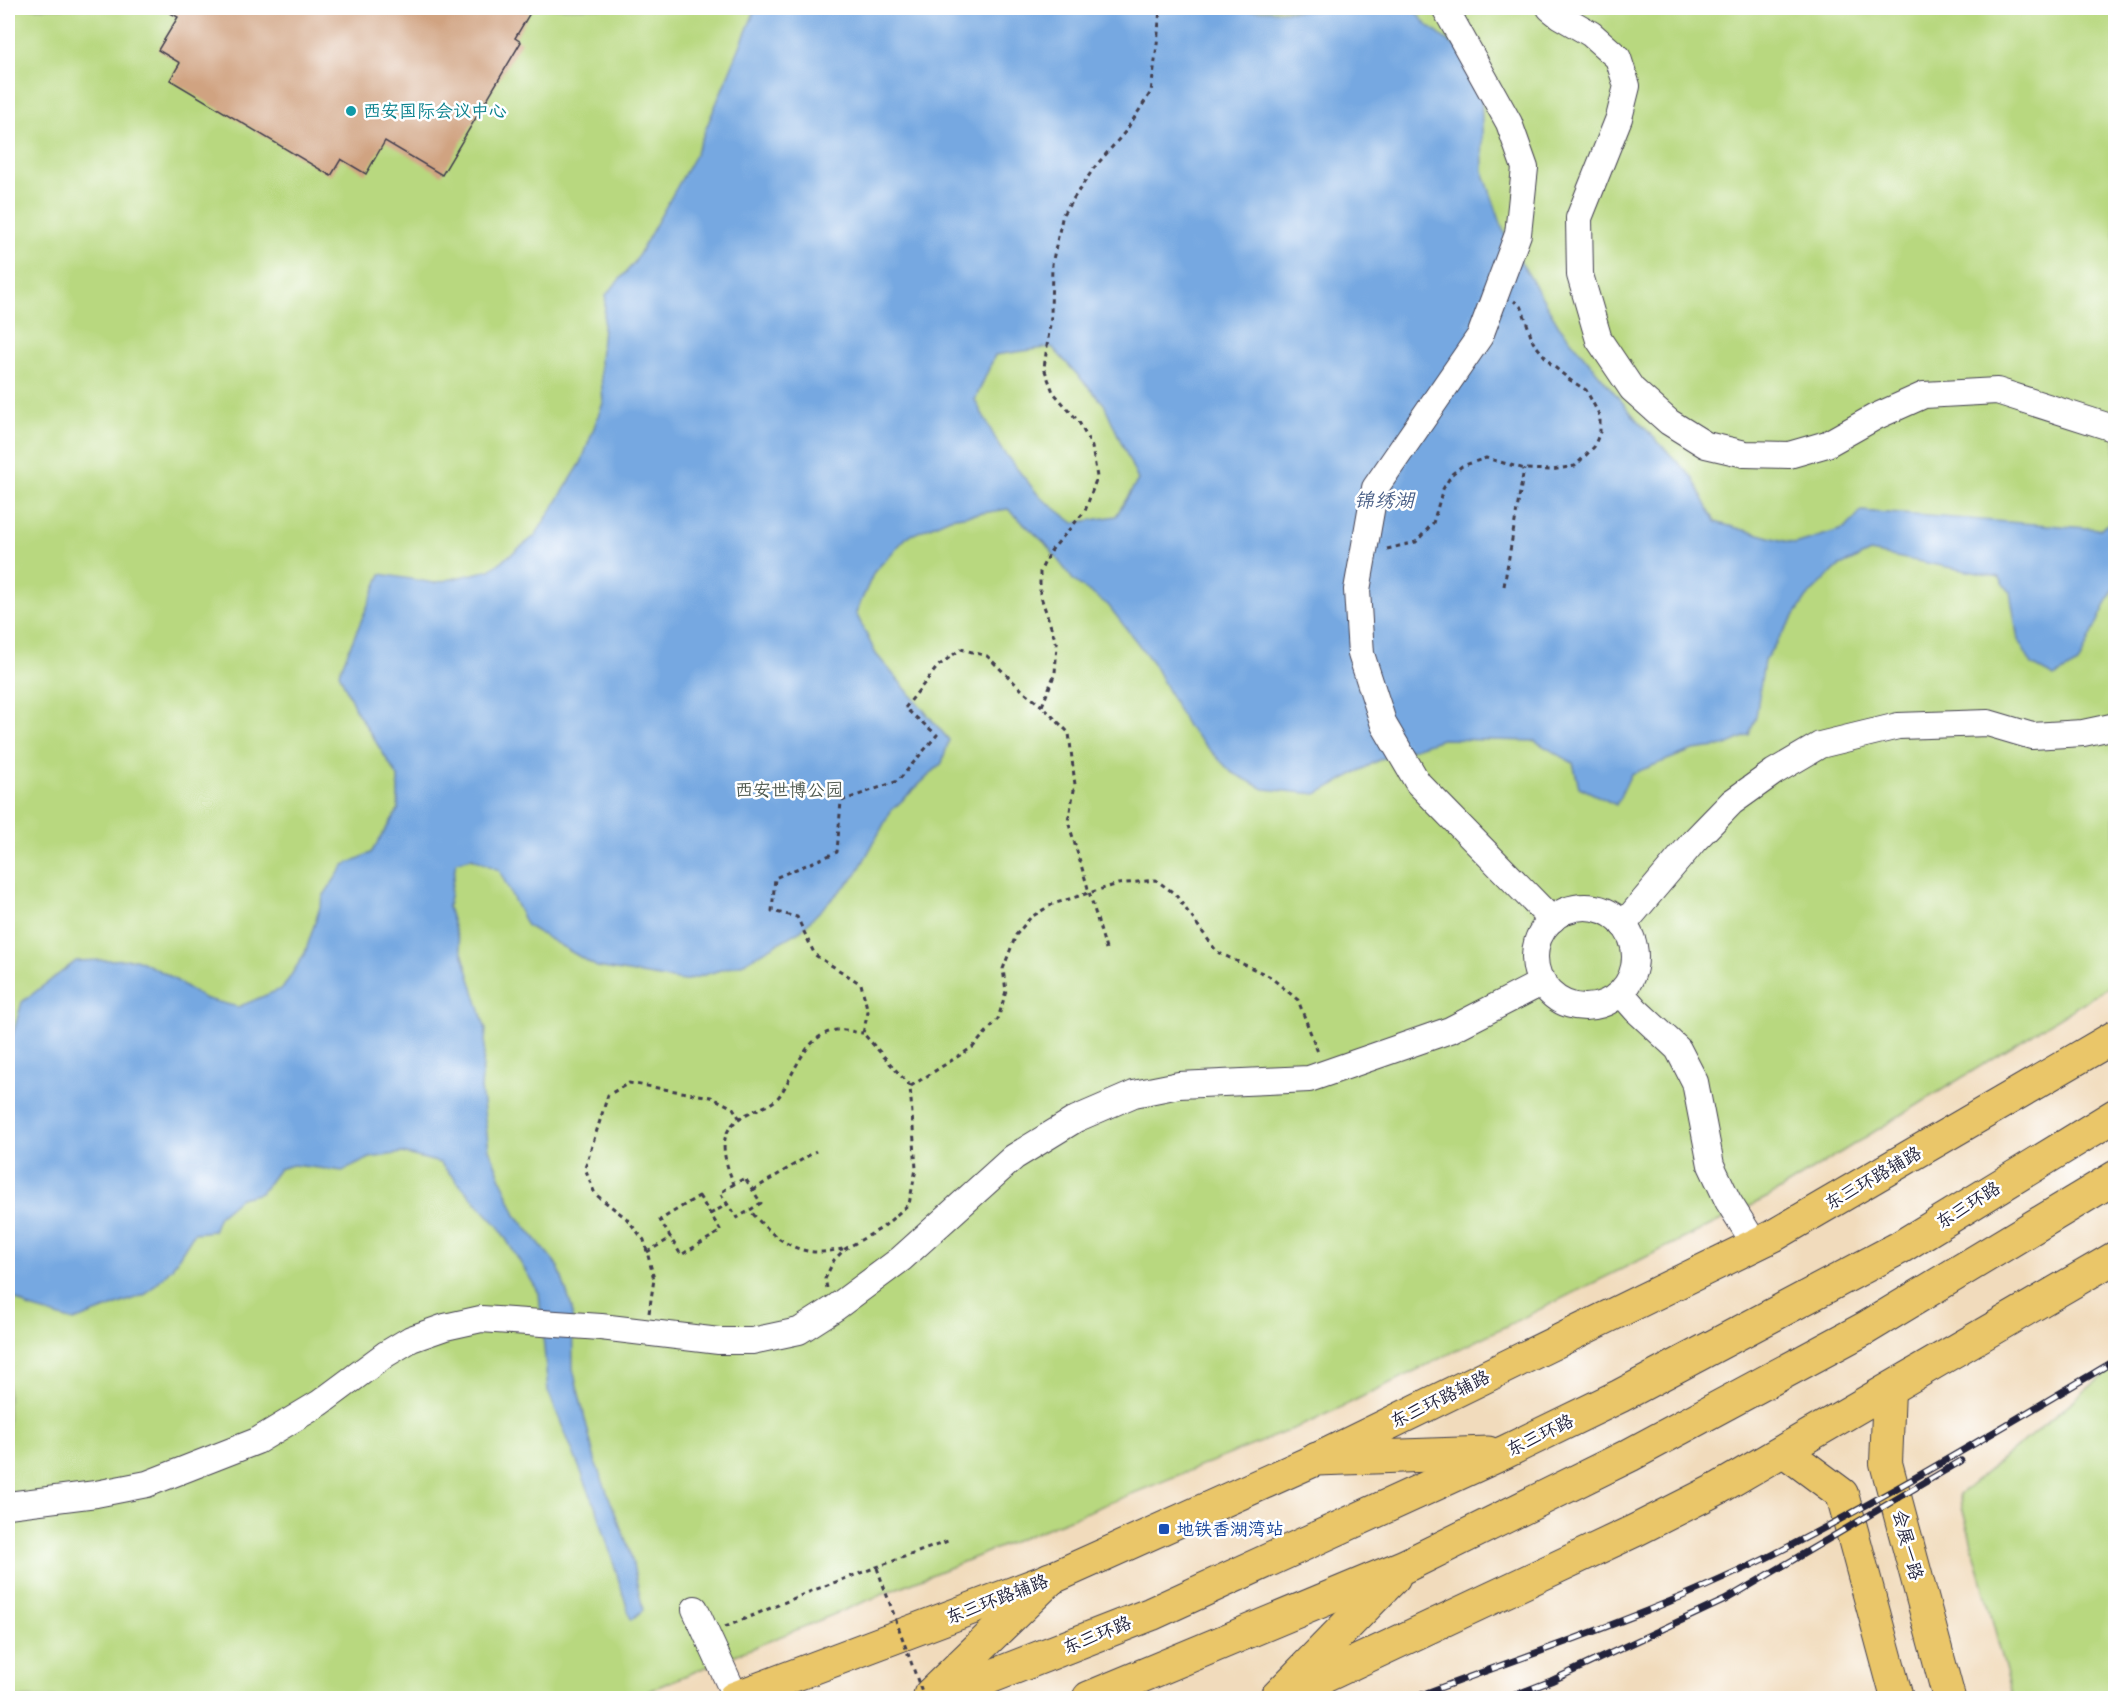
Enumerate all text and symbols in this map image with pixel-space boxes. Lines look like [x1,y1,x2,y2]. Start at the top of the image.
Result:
place label: 西安国际会议中心 [363,101,507,126]
marker: 西安国际会议中心 [344,104,358,118]
water label: 锦绣湖 [1354,489,1416,517]
park label: 西安世博公园 [735,780,843,805]
street label: 东三环路辅路 [1821,1142,1927,1218]
street label: 东三环路 [1932,1177,2006,1237]
street label: 东三环路辅路 [1387,1366,1495,1436]
street label: 东三环路 [1503,1410,1579,1464]
street label: 会展一路 [1884,1508,1927,1584]
place label: 地铁香湖湾站 [1176,1519,1284,1544]
marker: 地铁香湖湾站 [1157,1522,1171,1536]
street label: 东三环路辅路 [943,1570,1053,1632]
street label: 东三环路 [1060,1612,1136,1662]

